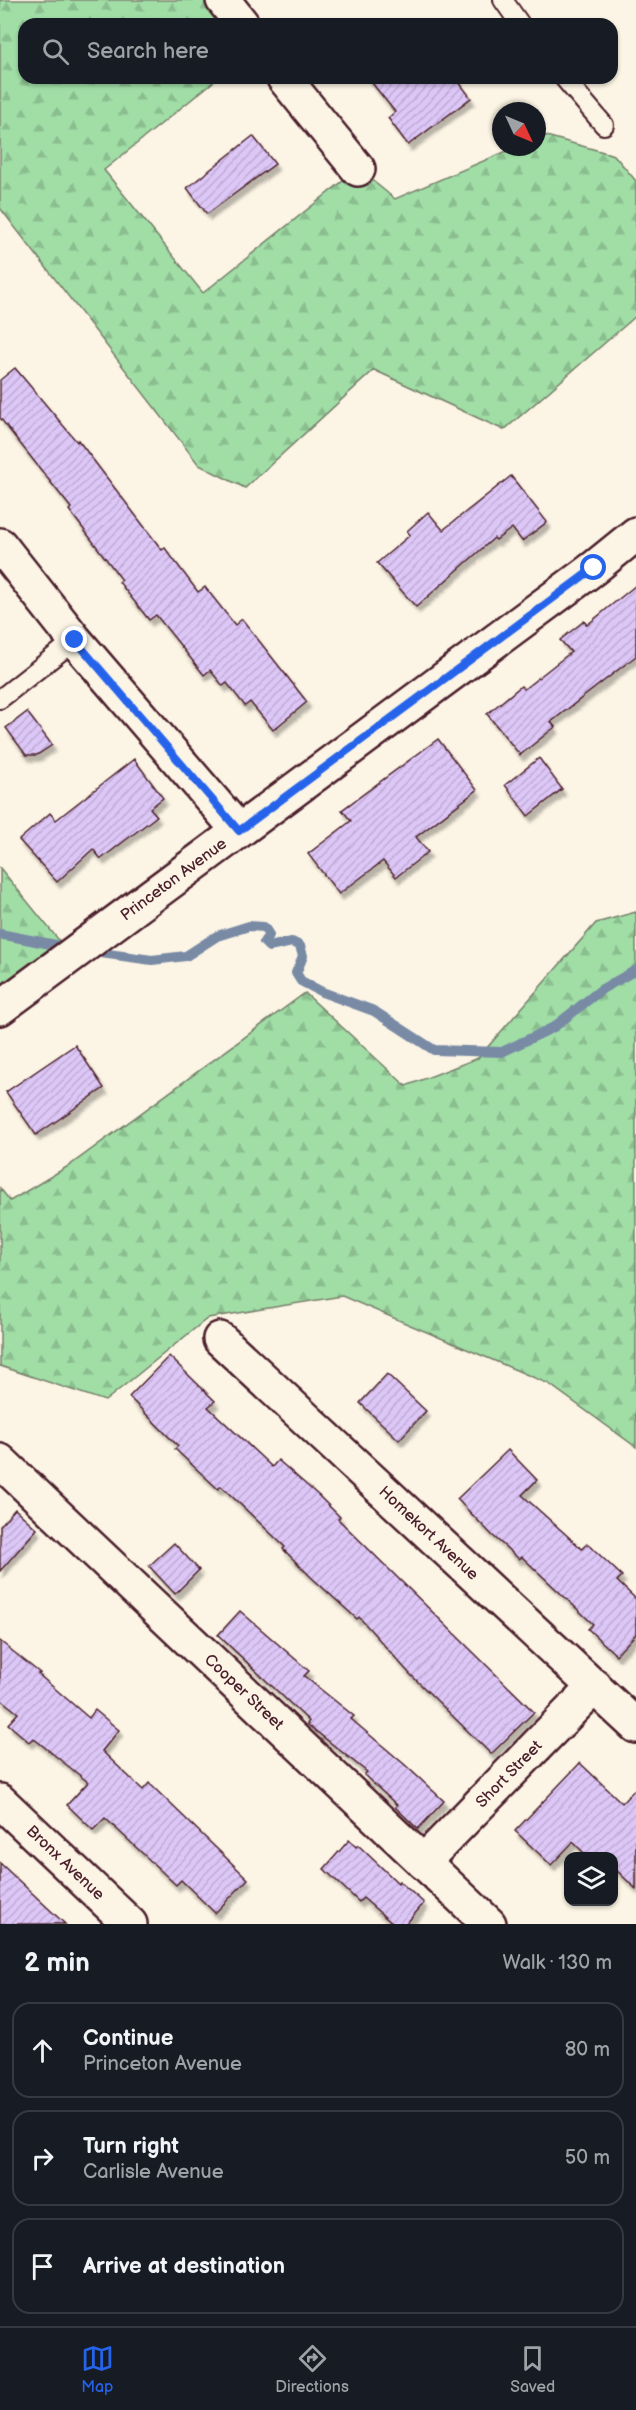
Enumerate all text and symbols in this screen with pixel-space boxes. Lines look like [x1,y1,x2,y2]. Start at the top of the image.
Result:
search box [18,18,618,84]
icon: search [39,35,72,68]
text: Search here [87,38,209,65]
north arrow [492,102,546,156]
route start [580,554,606,580]
route end [61,626,87,652]
street label: Princeton Avenue [117,834,231,925]
street label: Homekort Avenue [375,1482,483,1584]
street label: Cooper Street [200,1650,288,1734]
street label: Short Street [472,1736,546,1812]
street label: Bronx Avenue [22,1822,109,1905]
map controls [564,1852,618,1906]
button: layers [564,1852,618,1906]
text: 2 min [24,1948,90,1979]
text: Walk · 130 m [503,1951,612,1975]
text: Continue [83,2025,173,2052]
icon: ahead [26,2034,59,2067]
text: 80 m [565,2038,610,2062]
text: Princeton Avenue [83,2052,242,2076]
text: Turn right [83,2133,179,2160]
icon: right [26,2142,59,2175]
text: 50 m [565,2146,610,2170]
text: Carlisle Avenue [83,2160,224,2184]
icon: arrive [26,2250,59,2283]
text: Arrive at destination [83,2253,285,2280]
tab: Map [81,2342,114,2397]
tab: Directions [275,2342,349,2397]
tab: Saved [510,2342,555,2397]

